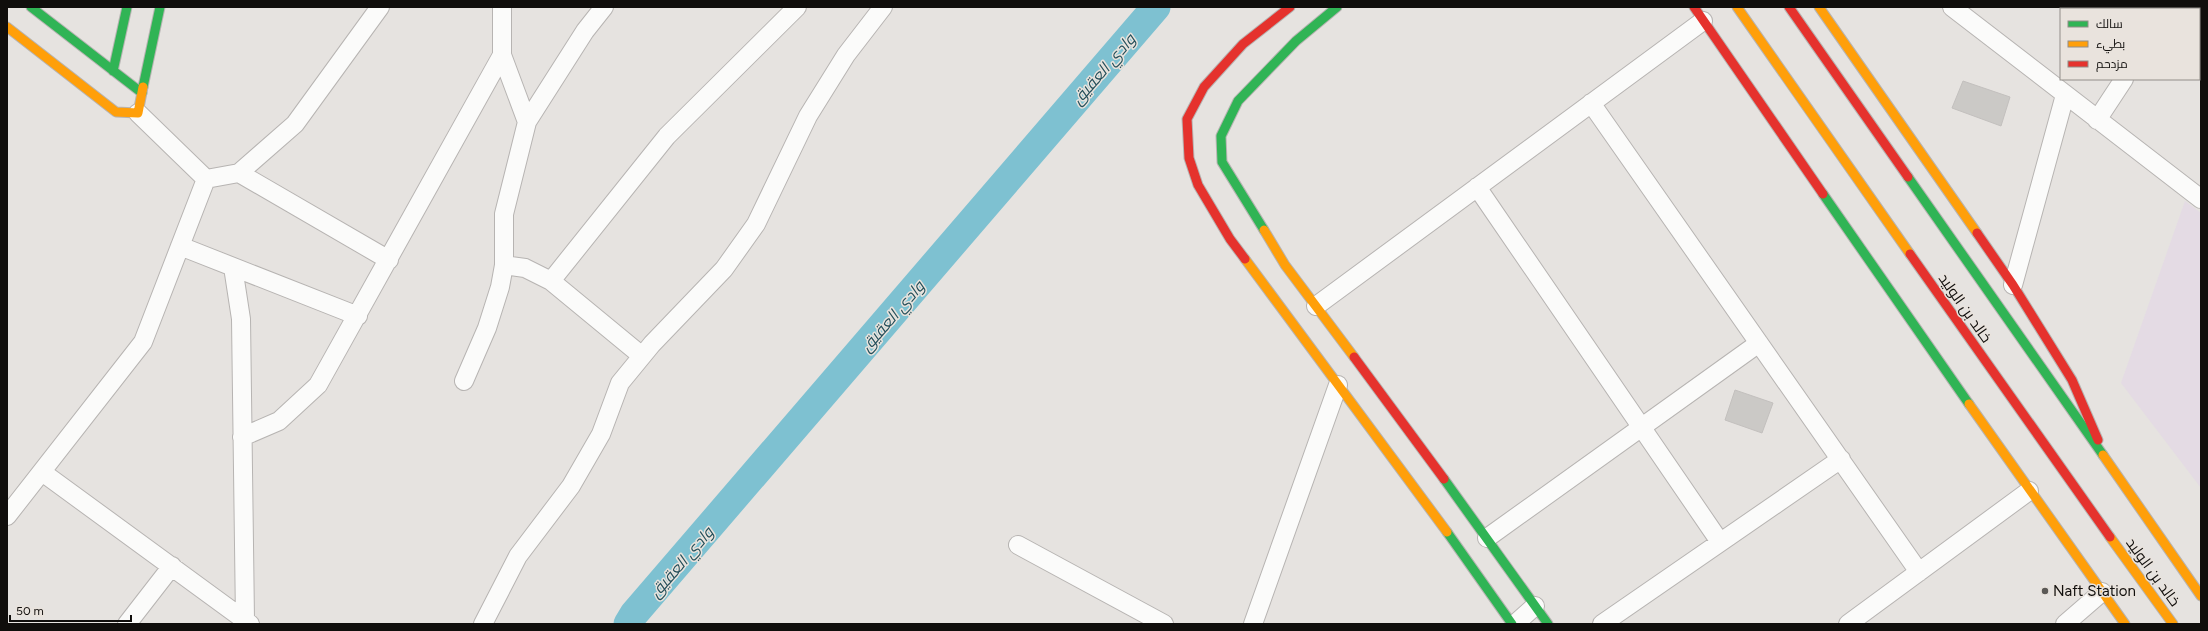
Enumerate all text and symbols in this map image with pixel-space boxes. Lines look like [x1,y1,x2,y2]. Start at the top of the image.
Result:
legend [2060,8,2200,80]
text: سالك [2096,17,2123,31]
water label: وادي العقيق [1068,29,1142,110]
text: بطيء [2096,37,2125,54]
text: مزدحم [2096,57,2128,72]
street label: خالد بن الوليد [1934,270,1995,347]
water label: وادي العقيق [857,276,931,357]
water label: وادي العقيق [646,522,720,603]
street label: خالد بن الوليد [2121,534,2184,610]
place label: Naft Station [2053,582,2136,600]
marker: Naft Station [2040,586,2050,596]
scale bar [10,597,131,623]
text: 50 m [16,604,44,618]

